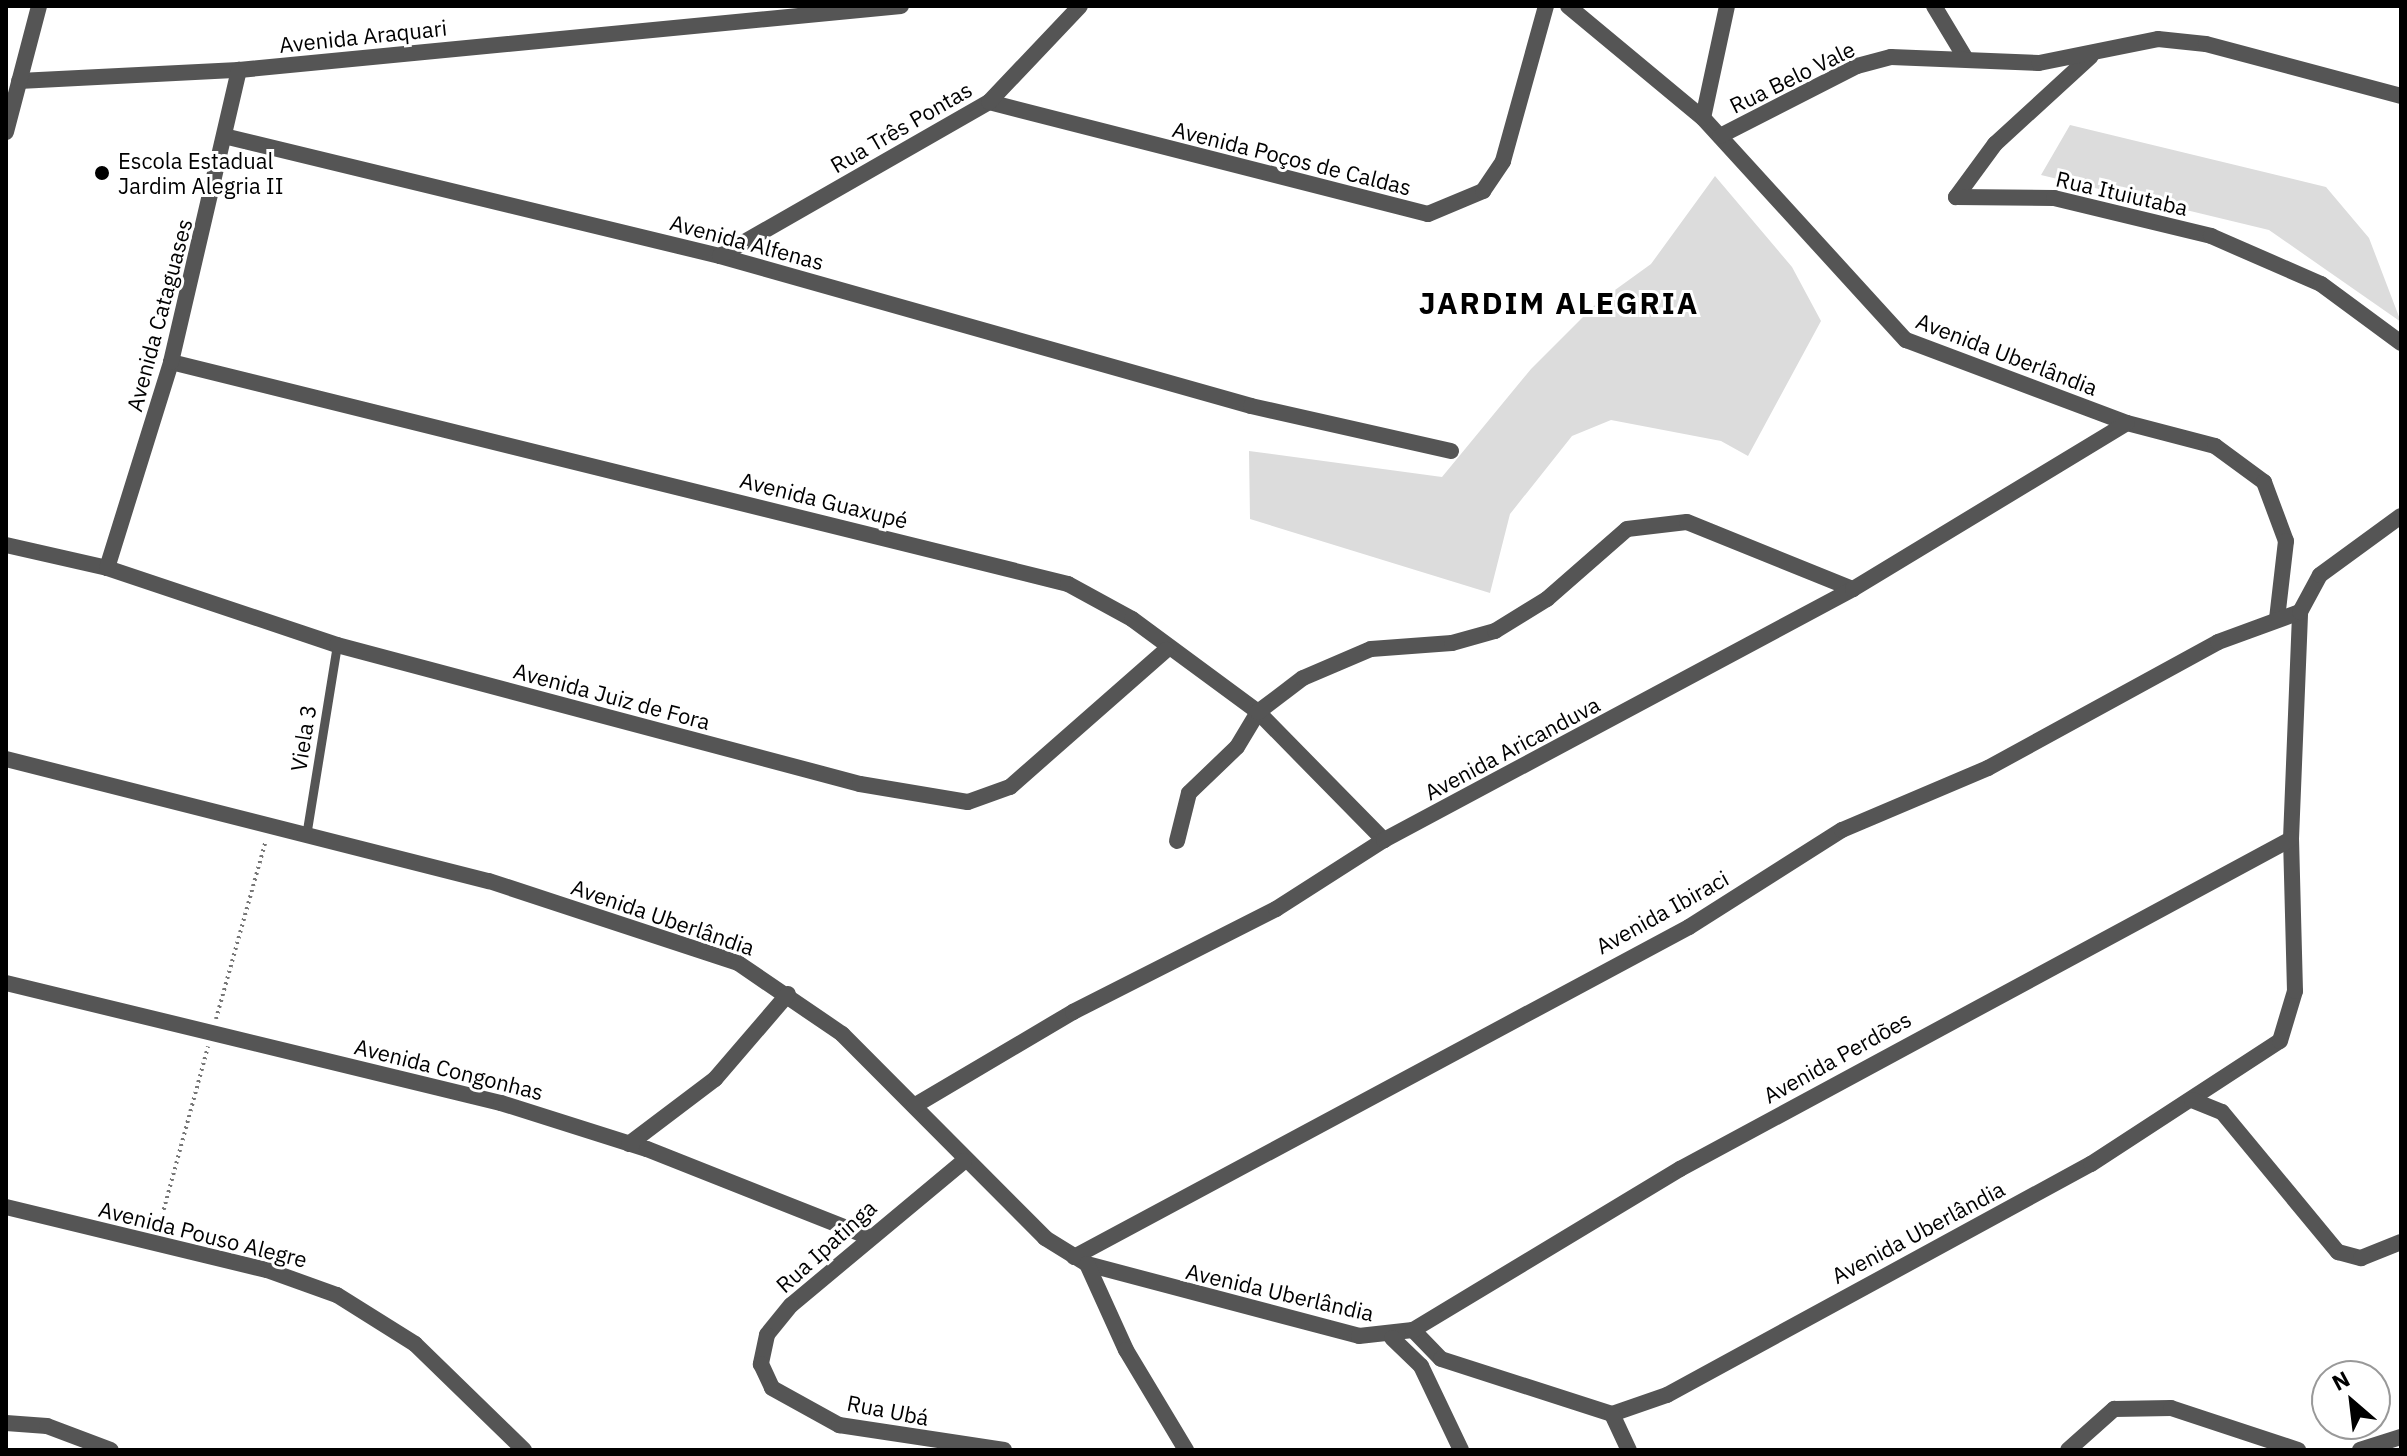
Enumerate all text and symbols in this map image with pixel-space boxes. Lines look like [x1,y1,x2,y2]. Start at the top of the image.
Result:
street label: Avenida Araquari [278,14,448,58]
street label: Rua Belo Vale [1725,35,1859,119]
street label: Rua Três Pontas [826,76,976,178]
street label: Avenida Poços de Caldas [1170,116,1414,200]
place label: Escola Estadual Jardim Alegria II [118,147,283,198]
marker: Escola Estadual Jardim Alegria II [93,164,111,182]
street label: Rua Ituiutaba [2054,165,2190,221]
street label: Avenida Alfenas [667,209,827,275]
street label: Avenida Cataguases [121,216,197,414]
district label: JARDIM ALEGRIA [1419,285,1699,321]
street label: Avenida Uberlândia [1913,307,2101,401]
street label: Avenida Guaxupé [737,466,911,534]
street label: Avenida Juiz de Fora [511,657,713,735]
street label: Avenida Aricanduva [1420,691,1604,805]
street label: Viela 3 [285,703,321,773]
street label: Avenida Ibiraci [1591,865,1733,959]
street label: Avenida Uberlândia [568,873,758,961]
street label: Avenida Perdões [1759,1005,1915,1109]
street label: Avenida Congonhas [352,1033,546,1105]
street label: Avenida Uberlândia [1827,1175,2009,1289]
street label: Rua Ipatinga [770,1194,882,1298]
street label: Avenida Pouso Alegre [96,1195,310,1273]
street label: Avenida Uberlândia [1183,1258,1377,1326]
north arrow [2311,1360,2391,1440]
text: N [2327,1364,2354,1397]
street label: Rua Ubá [845,1389,931,1431]

